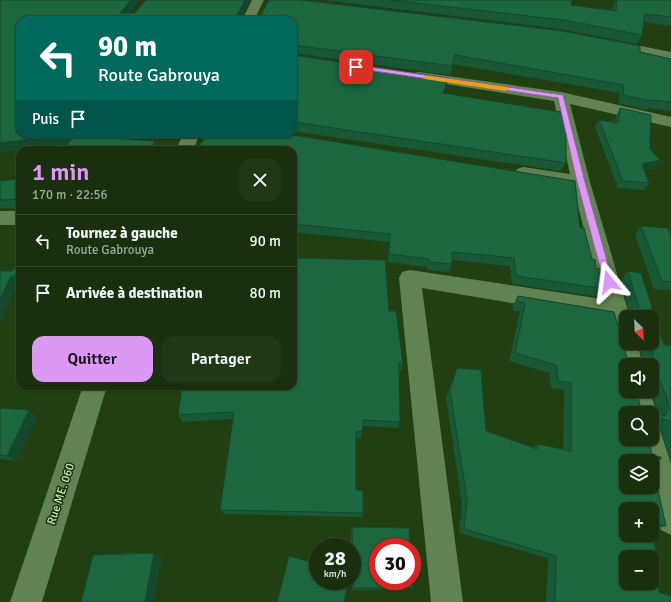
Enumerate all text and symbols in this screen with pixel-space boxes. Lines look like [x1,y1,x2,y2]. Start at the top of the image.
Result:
text: 90 m [98,30,157,64]
icon: left [32,32,84,84]
pin [339,50,373,84]
icon: arrive [345,56,367,78]
text: Route Gabrouya [98,64,220,86]
icon: arrive [67,108,89,130]
text: Puis [32,110,59,128]
text: 1 min [32,157,89,187]
button: close [239,159,281,201]
text: 170 m · 22:56 [32,187,108,203]
text: Tournez à gauche [66,224,178,242]
icon: left [32,230,54,252]
text: 90 m [250,232,281,250]
text: Route Gabrouya [66,242,154,258]
position arrow [588,261,630,303]
icon: arrive [32,282,54,304]
text: Arrivée à destination [66,284,203,302]
text: 80 m [250,284,281,302]
north arrow [619,310,659,350]
map controls [619,310,659,590]
button: Quitter [32,336,153,382]
button: Partager [161,336,281,382]
button: sound [619,358,659,398]
button: search [619,406,659,446]
button: layers [619,454,659,494]
street label: Rue ME. 060 [44,461,78,527]
button: + [619,502,659,542]
speed limit sign: 30 [369,538,421,590]
text: 28 [324,546,346,571]
button: − [619,550,659,590]
text: km/h [324,568,346,580]

